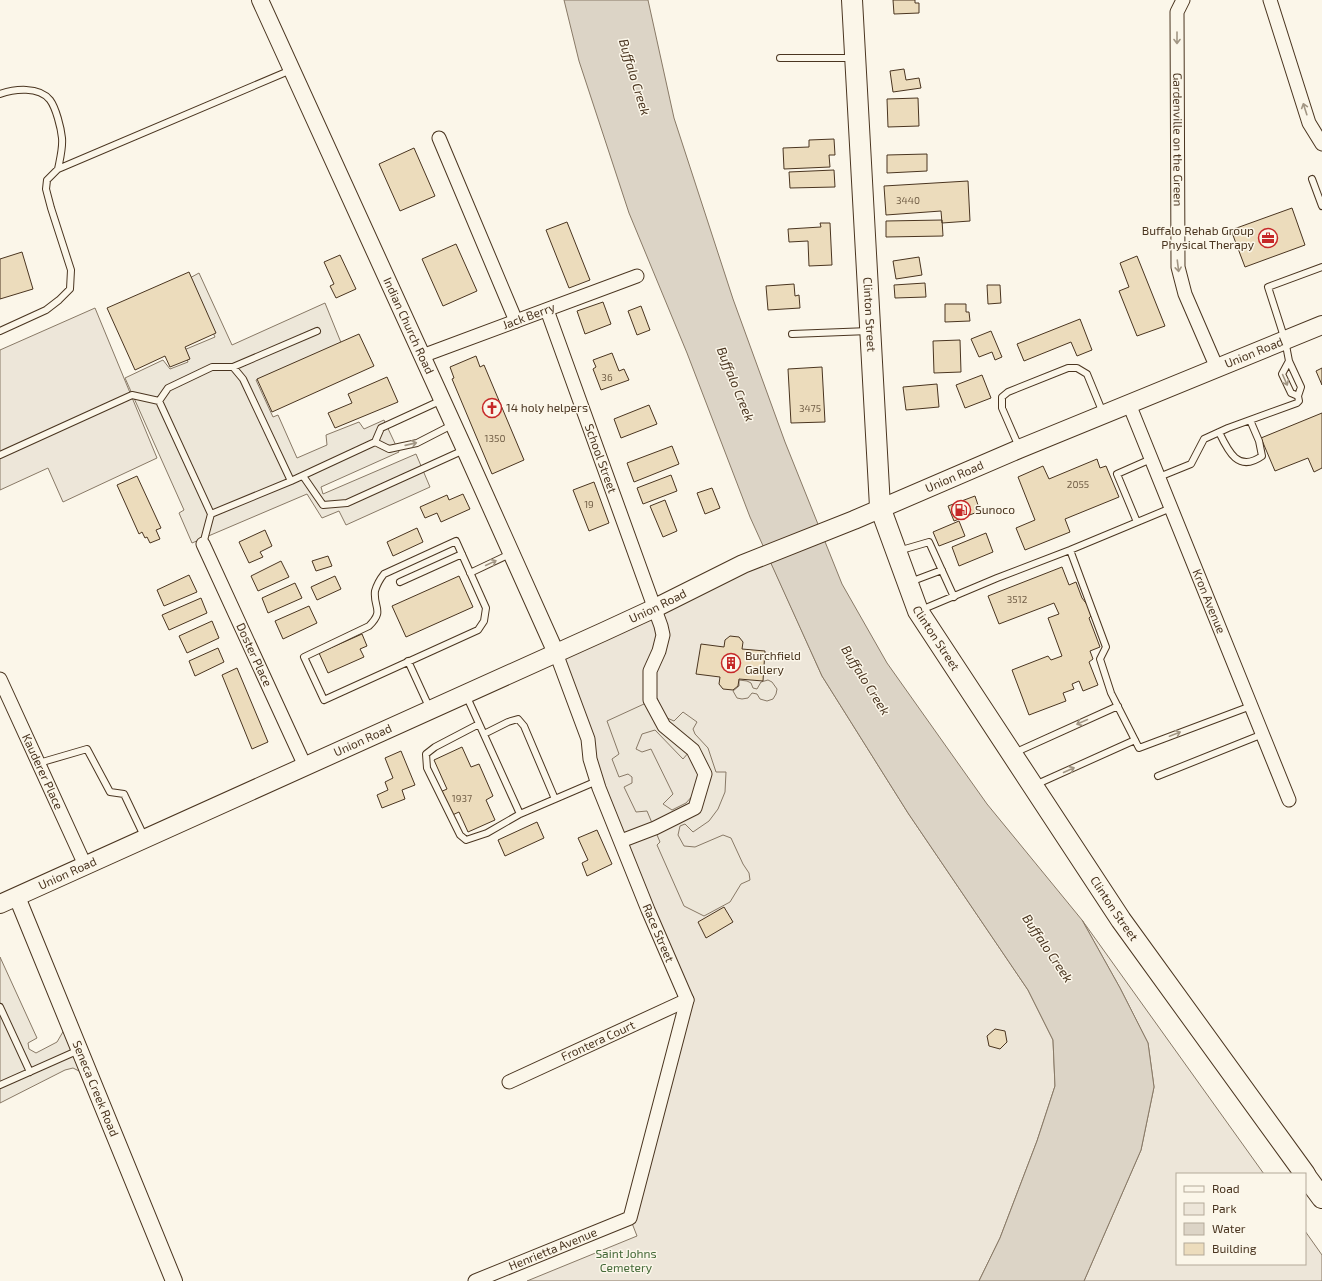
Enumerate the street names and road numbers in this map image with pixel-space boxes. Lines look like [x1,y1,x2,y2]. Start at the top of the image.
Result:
street label: Gardenville on the Green [1171,73,1186,207]
street label: Indian Church Road [381,275,437,376]
street label: Clinton Street [861,277,879,353]
street label: Jack Berry [500,299,557,331]
street label: Union Road [1222,334,1285,370]
street label: School Street [583,422,621,495]
street label: Union Road [923,457,985,495]
street label: Kron Avenue [1190,567,1229,635]
street label: Union Road [626,586,688,625]
street label: Clinton Street [911,604,963,673]
street label: Doster Place [234,620,276,689]
street label: Union Road [331,720,394,759]
street label: Kauderer Place [20,731,67,811]
street label: Union Road [36,854,98,892]
street label: Clinton Street [1088,873,1142,943]
street label: Race Street [640,901,678,964]
street label: Frontera Court [558,1017,637,1063]
street label: Seneca Creek Road [70,1038,122,1138]
street label: Henrietta Avenue [506,1224,599,1273]

